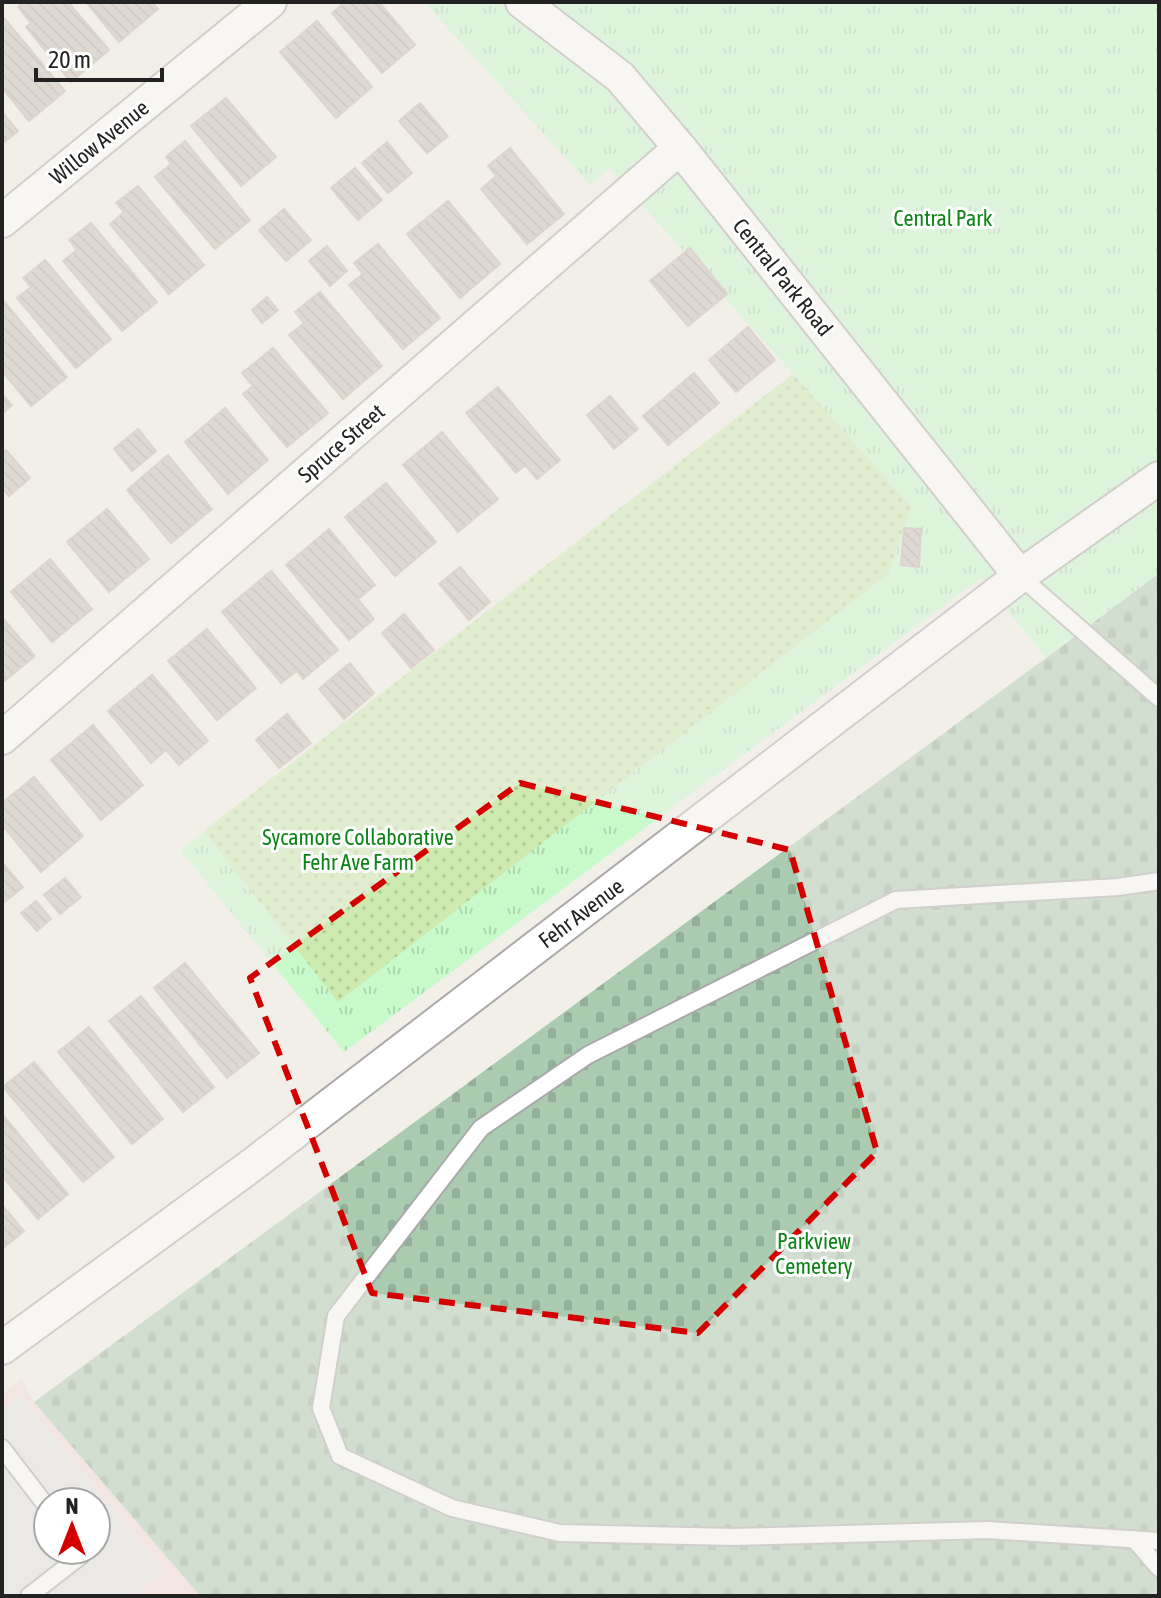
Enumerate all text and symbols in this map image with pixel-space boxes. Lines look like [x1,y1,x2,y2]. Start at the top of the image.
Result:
scale bar [36,32,162,82]
text: 20 m [48,46,91,73]
street label: Willow Avenue [44,94,154,190]
park label: Central Park [894,205,993,231]
street label: Central Park Road [728,213,838,341]
street label: Spruce Street [292,398,390,488]
park label: Sycamore Collaborative Fehr Ave Farm [262,824,454,875]
street label: Fehr Avenue [533,873,629,953]
park label: Parkview Cemetery [775,1228,853,1279]
north arrow [32,1486,112,1566]
text: N [66,1493,78,1519]

